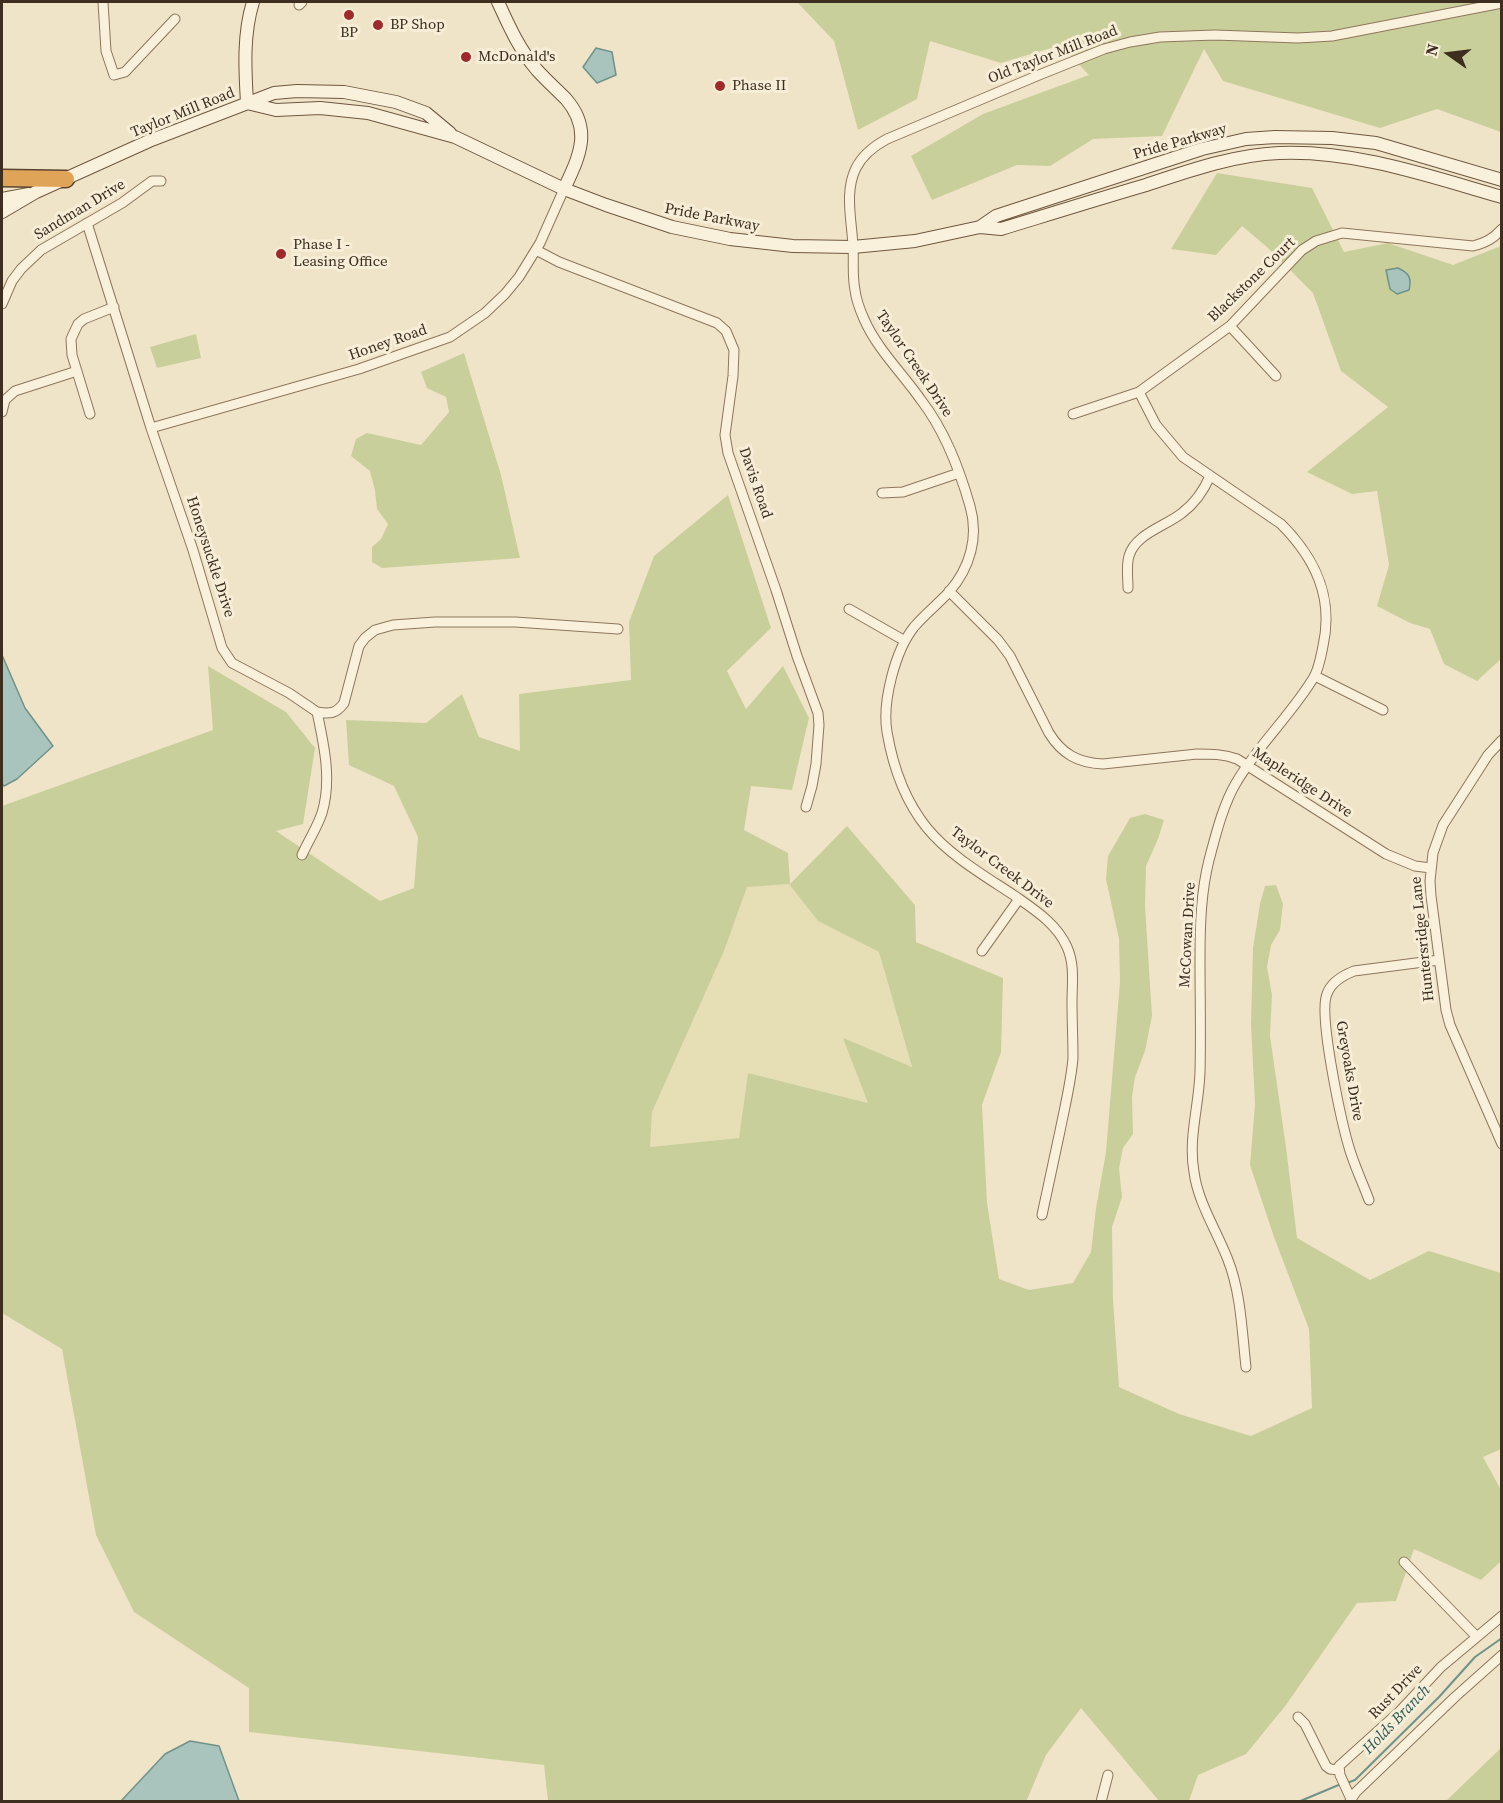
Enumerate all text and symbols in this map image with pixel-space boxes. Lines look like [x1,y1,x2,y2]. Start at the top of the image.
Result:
marker: BP [342,8,356,22]
place label: BP Shop [390,16,445,34]
marker: BP Shop [371,18,385,32]
street label: Old Taylor Mill Road [986,22,1120,88]
place label: BP [340,24,358,42]
north arrow [1419,24,1479,84]
text: N [1419,41,1444,58]
place label: McDonald's [478,48,555,66]
marker: McDonald's [459,50,473,64]
place label: Phase II [732,77,786,95]
marker: Phase II [713,79,727,93]
street label: Taylor Mill Road [129,84,237,142]
street label: Pride Parkway [1131,120,1229,164]
street label: Sandman Drive [31,176,129,244]
street label: Pride Parkway [663,200,761,236]
street label: Blackstone Court [1205,234,1299,326]
place label: Phase I - Leasing Office [293,236,388,271]
marker: Phase I - Leasing Office [274,247,288,261]
street label: Taylor Creek Drive [872,307,956,421]
street label: Honey Road [347,321,429,365]
street label: Davis Road [734,445,776,521]
street label: Honeysuckle Drive [182,494,238,620]
street label: Mapleridge Drive [1249,744,1355,822]
street label: Taylor Creek Drive [947,823,1057,913]
street label: Huntersridge Lane [1407,876,1439,1002]
street label: McCowan Drive [1176,882,1200,988]
street label: Greyoaks Drive [1331,1020,1367,1122]
street label: Rust Drive [1365,1661,1427,1723]
water label: Holds Branch [1359,1681,1435,1759]

